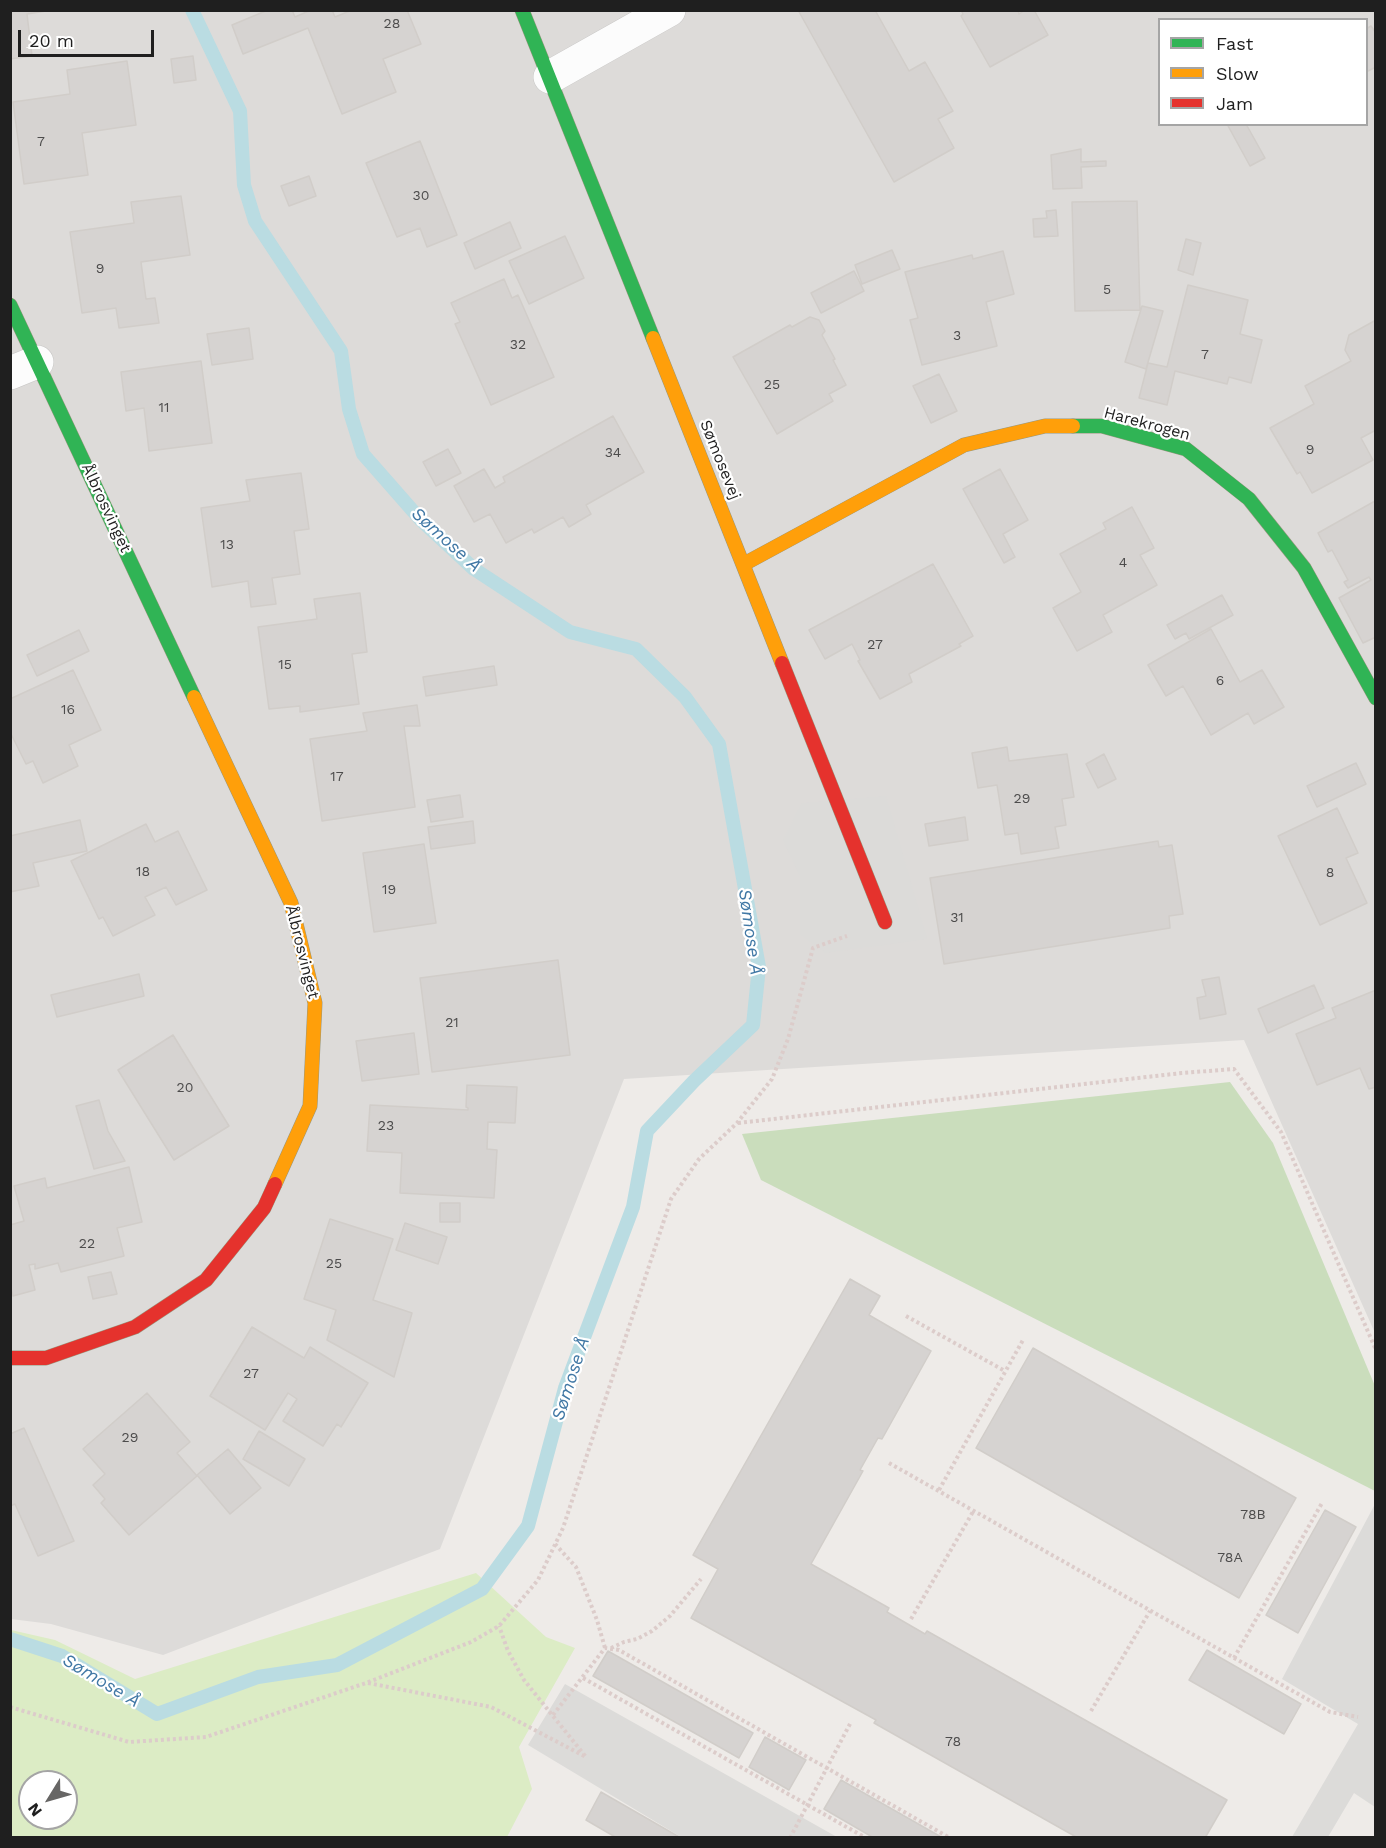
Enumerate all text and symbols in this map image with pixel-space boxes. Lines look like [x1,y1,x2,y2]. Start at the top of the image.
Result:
house number: 28 [384,16,400,32]
scale bar [21,18,158,56]
legend [1158,18,1368,126]
text: 20 m [29,30,74,51]
text: Fast [1216,33,1253,54]
text: Slow [1216,63,1259,84]
text: Jam [1216,93,1253,114]
house number: 7 [37,134,45,150]
house number: 30 [413,188,429,204]
house number: 9 [96,261,104,277]
house number: 5 [1103,282,1111,298]
house number: 3 [953,328,961,344]
house number: 32 [510,337,526,353]
house number: 7 [1201,347,1209,363]
house number: 25 [764,377,780,393]
house number: 11 [159,400,169,416]
street label: Harekrogen [1102,403,1192,445]
street label: Sømosevej [695,417,745,503]
house number: 9 [1306,442,1314,458]
house number: 34 [605,445,621,461]
street label: Ålbrosvinget [77,460,135,556]
water label: Sømose Å [407,503,485,577]
house number: 13 [220,537,234,553]
house number: 4 [1119,555,1127,571]
house number: 27 [867,637,883,653]
house number: 15 [278,657,292,673]
house number: 6 [1216,673,1224,689]
house number: 16 [61,702,75,718]
house number: 17 [330,769,344,785]
house number: 29 [1014,791,1030,807]
house number: 18 [136,864,150,880]
house number: 8 [1326,865,1334,881]
house number: 19 [382,882,396,898]
water label: Sømose Å [733,888,767,976]
street label: Ålbrosvinget [281,903,323,1001]
house number: 31 [950,910,964,926]
house number: 21 [445,1015,459,1031]
house number: 20 [177,1080,193,1096]
house number: 23 [378,1118,394,1134]
house number: 22 [79,1236,95,1252]
house number: 25 [326,1256,342,1272]
water label: Sømose Å [547,1334,595,1424]
house number: 27 [243,1366,259,1382]
house number: 29 [122,1430,138,1446]
house number: 78B [1240,1507,1266,1523]
house number: 78A [1217,1550,1243,1566]
water label: Sømose Å [58,1649,144,1713]
house number: 78 [945,1734,961,1750]
north arrow [18,1770,78,1830]
text: N [24,1799,46,1820]

